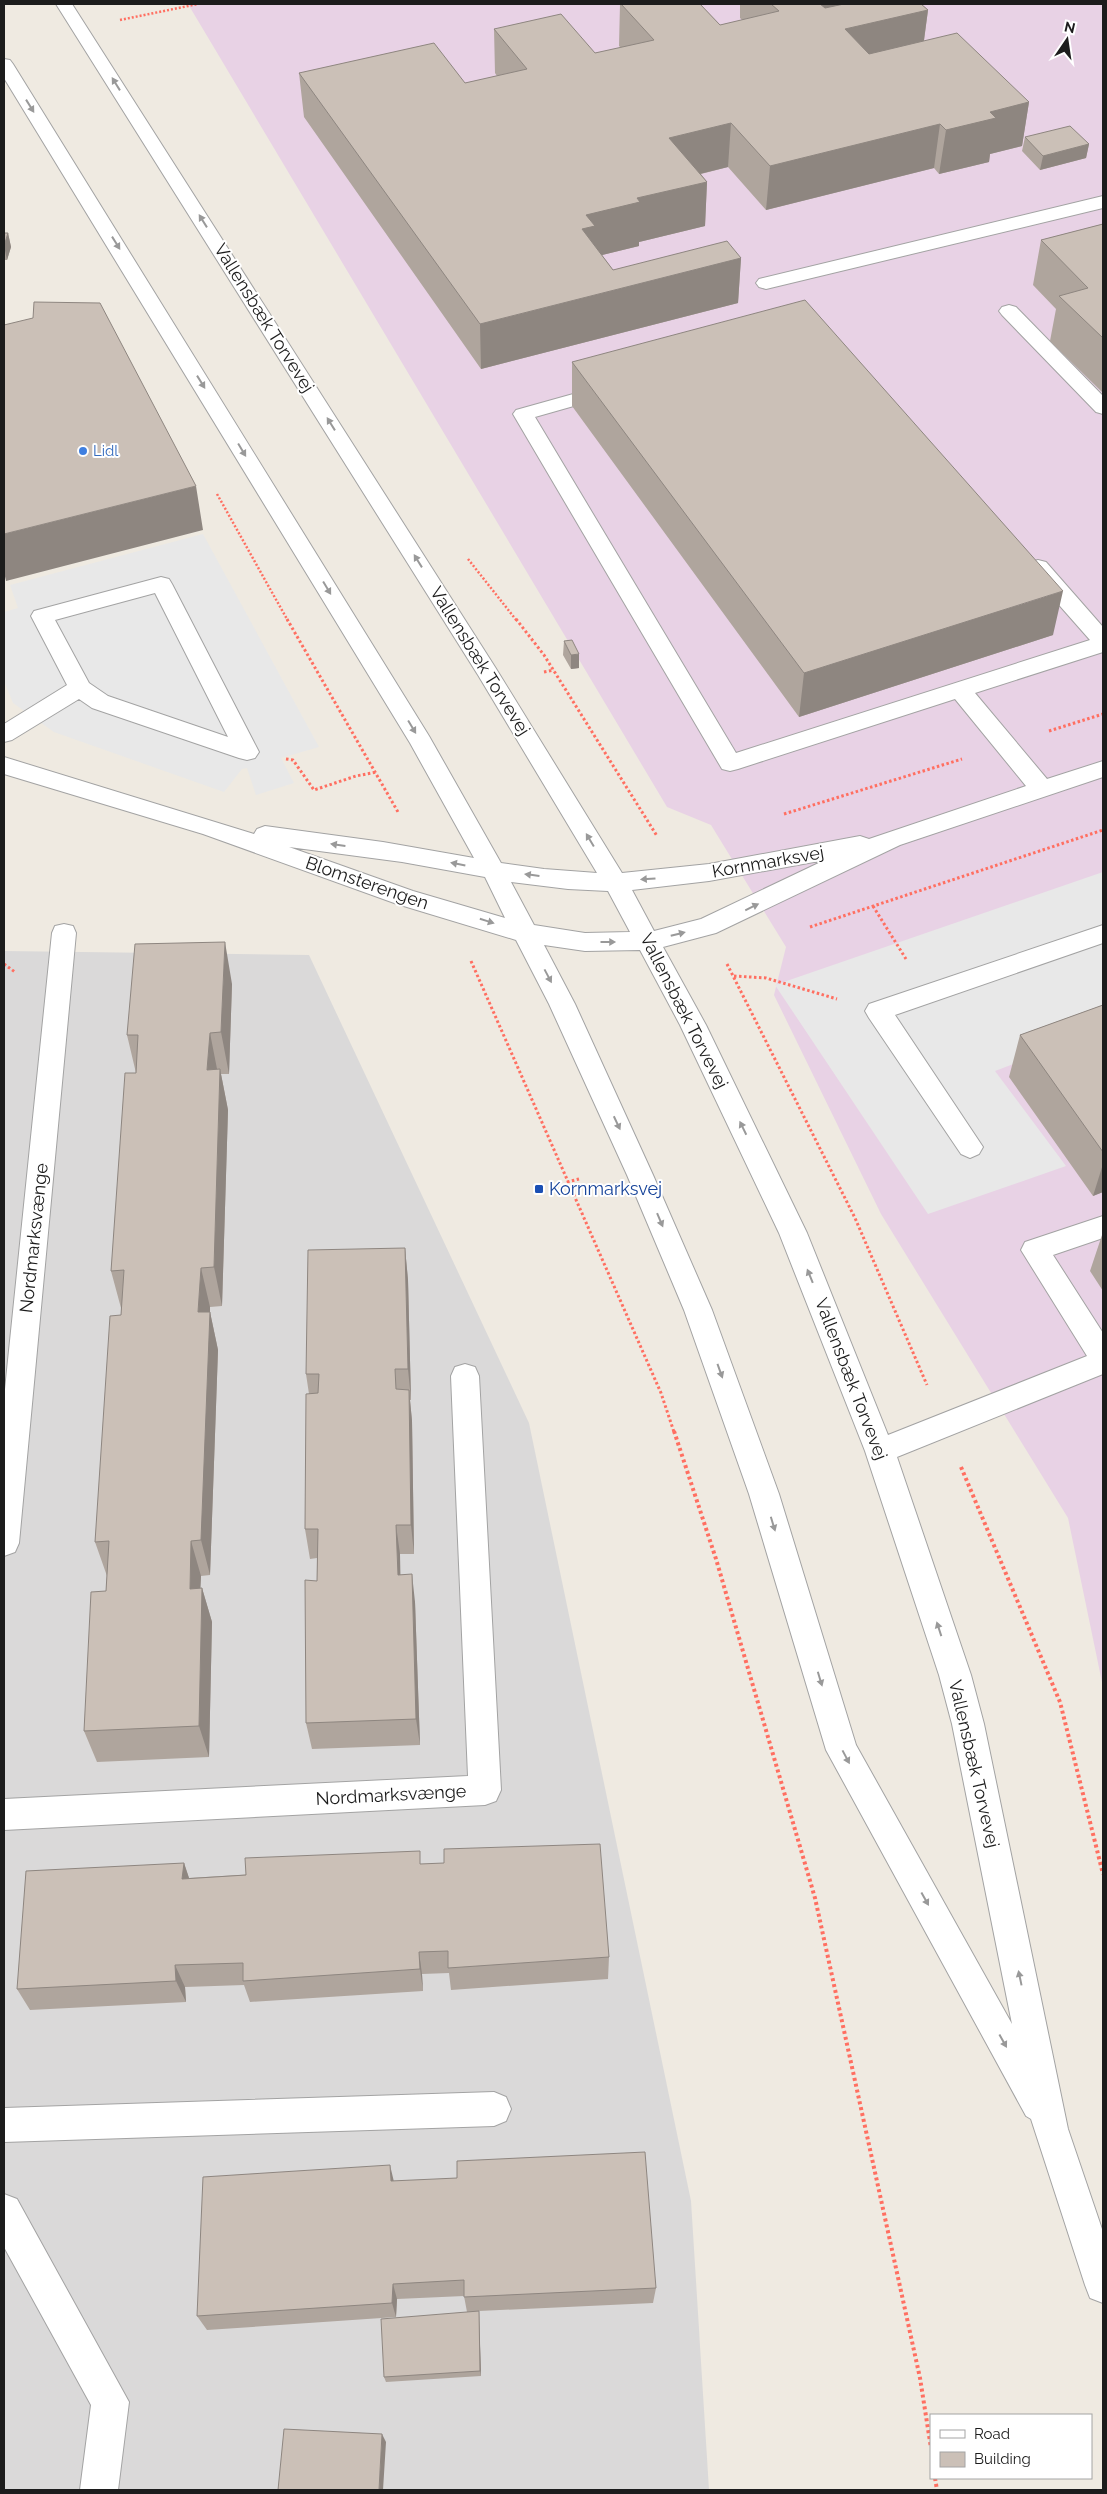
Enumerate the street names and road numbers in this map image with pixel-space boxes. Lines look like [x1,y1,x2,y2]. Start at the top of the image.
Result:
street label: Vallensbæk Torvevej [210,239,319,396]
street label: Vallensbæk Torvevej [426,582,535,739]
street label: Kornmarksvej [710,841,825,882]
street label: Blomsterengen [303,852,431,913]
street label: Vallensbæk Torvevej [636,930,733,1092]
street label: Nordmarksvænge [15,1161,52,1314]
street label: Vallensbæk Torvevej [811,1295,892,1463]
street label: Vallensbæk Torvevej [945,1678,1004,1850]
street label: Nordmarksvænge [315,1780,467,1809]

